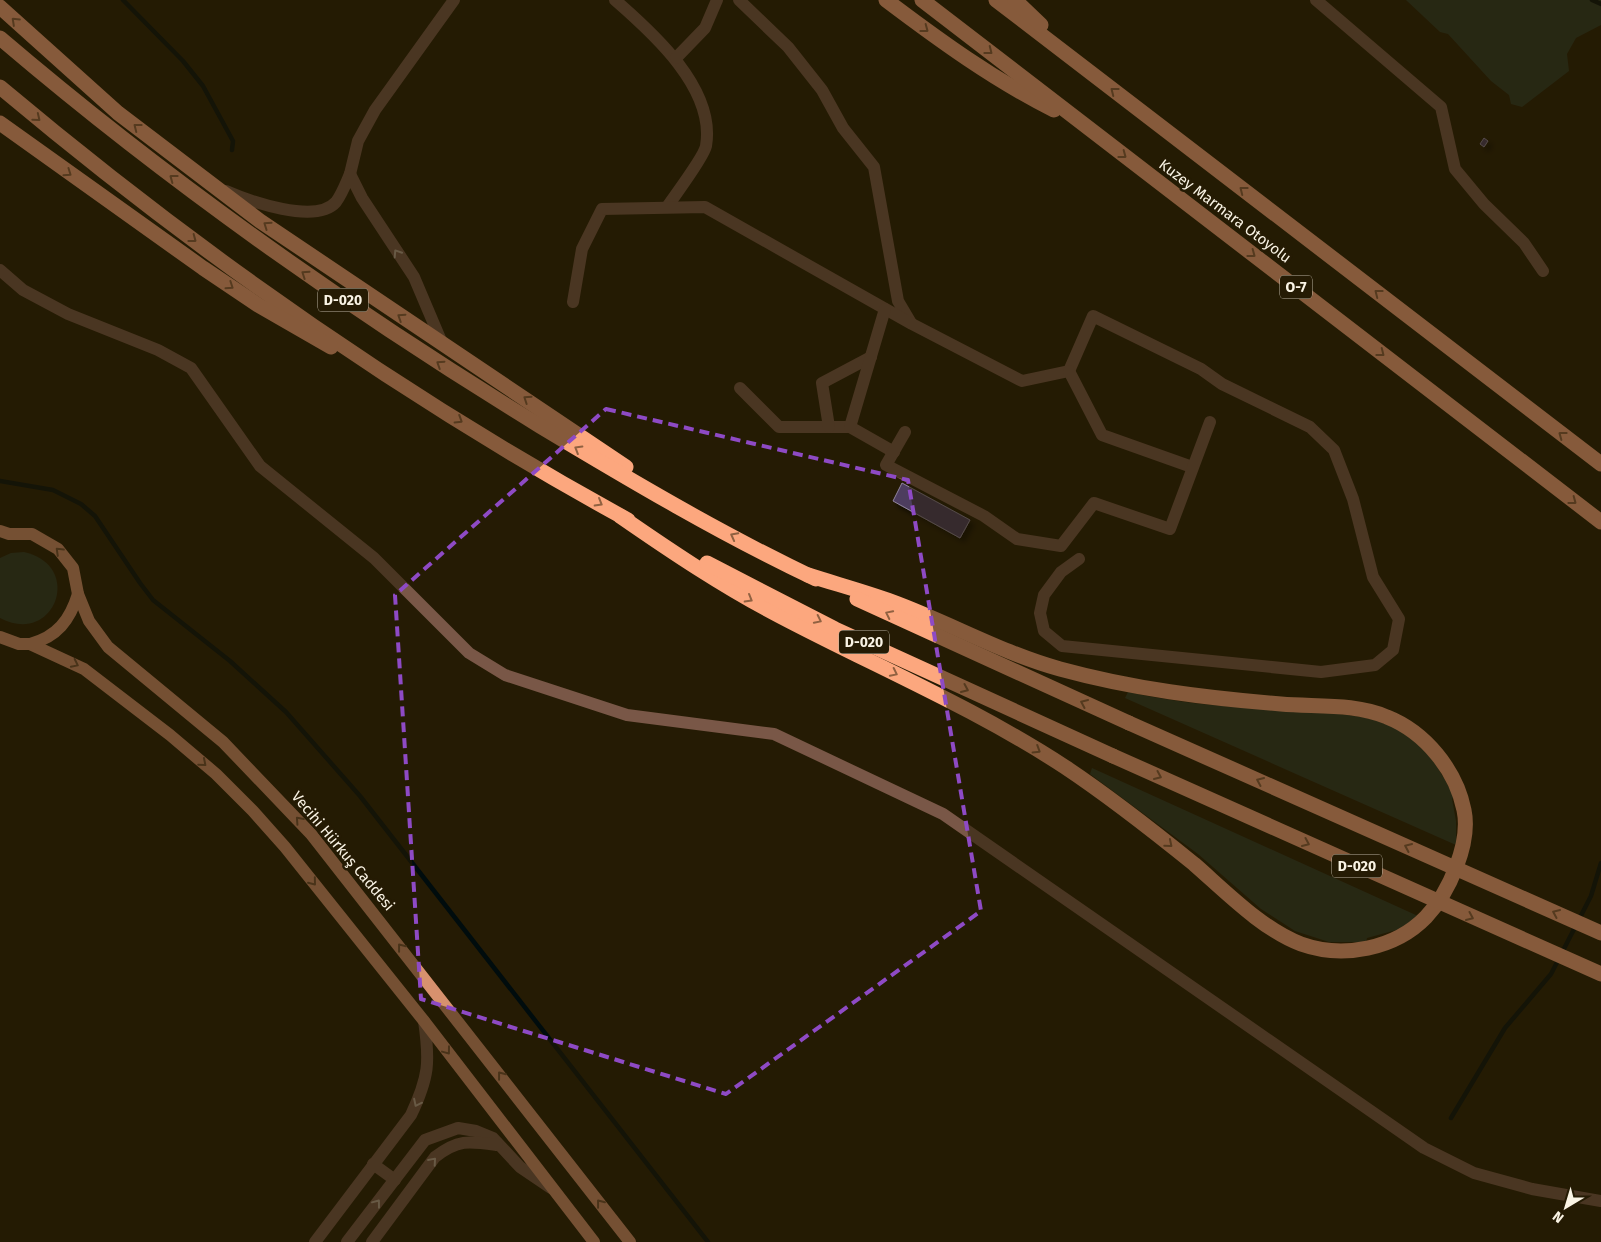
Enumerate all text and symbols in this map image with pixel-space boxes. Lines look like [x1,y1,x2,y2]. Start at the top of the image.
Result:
one-way arrow [11,18,20,27]
one-way arrow [919,23,929,32]
one-way arrow [983,46,992,54]
one-way arrow [1111,88,1120,97]
one-way arrow [32,113,41,122]
one-way arrow [134,125,143,133]
one-way arrow [1117,149,1127,158]
street label: Kuzey Marmara Otoyolu [1155,155,1295,267]
one-way arrow [62,167,71,175]
one-way arrow [170,176,179,184]
one-way arrow [1240,188,1249,196]
one-way arrow [263,222,272,231]
one-way arrow [187,234,196,242]
one-way arrow [1246,248,1255,256]
one-way arrow [394,249,404,258]
one-way arrow [301,271,311,280]
road number: O-7 [1280,276,1312,298]
one-way arrow [224,280,233,289]
road number: D-020 [318,288,368,312]
one-way arrow [1375,291,1384,299]
one-way arrow [397,314,406,323]
one-way arrow [1375,347,1385,356]
one-way arrow [437,360,446,370]
one-way arrow [524,396,533,405]
one-way arrow [454,414,463,423]
one-way arrow [1559,432,1568,440]
one-way arrow [575,446,584,456]
one-way arrow [1567,495,1576,503]
one-way arrow [593,497,602,507]
one-way arrow [730,532,739,542]
one-way arrow [56,548,65,557]
one-way arrow [744,592,753,602]
one-way arrow [885,609,894,620]
one-way arrow [813,614,822,624]
road number: D-020 [839,630,889,654]
one-way arrow [69,658,78,668]
one-way arrow [889,667,898,677]
one-way arrow [960,683,969,693]
one-way arrow [1080,699,1089,709]
one-way arrow [1031,744,1041,753]
one-way arrow [198,757,207,766]
one-way arrow [1153,770,1162,781]
one-way arrow [1256,777,1265,788]
street label: Vecihi Hürkuş Caddesi [288,788,398,914]
one-way arrow [296,817,305,826]
one-way arrow [1301,836,1310,847]
one-way arrow [1164,838,1173,847]
one-way arrow [1404,843,1413,854]
road number: D-020 [1332,854,1382,878]
one-way arrow [308,876,316,885]
one-way arrow [1552,909,1561,920]
one-way arrow [1465,910,1474,921]
one-way arrow [398,944,406,953]
one-way arrow [441,1045,450,1055]
one-way arrow [498,1072,506,1081]
one-way arrow [413,1098,423,1107]
one-way arrow [427,1158,436,1167]
north arrow [1541,1182,1591,1232]
one-way arrow [371,1199,380,1209]
one-way arrow [598,1200,606,1209]
text: N [1549,1207,1567,1226]

